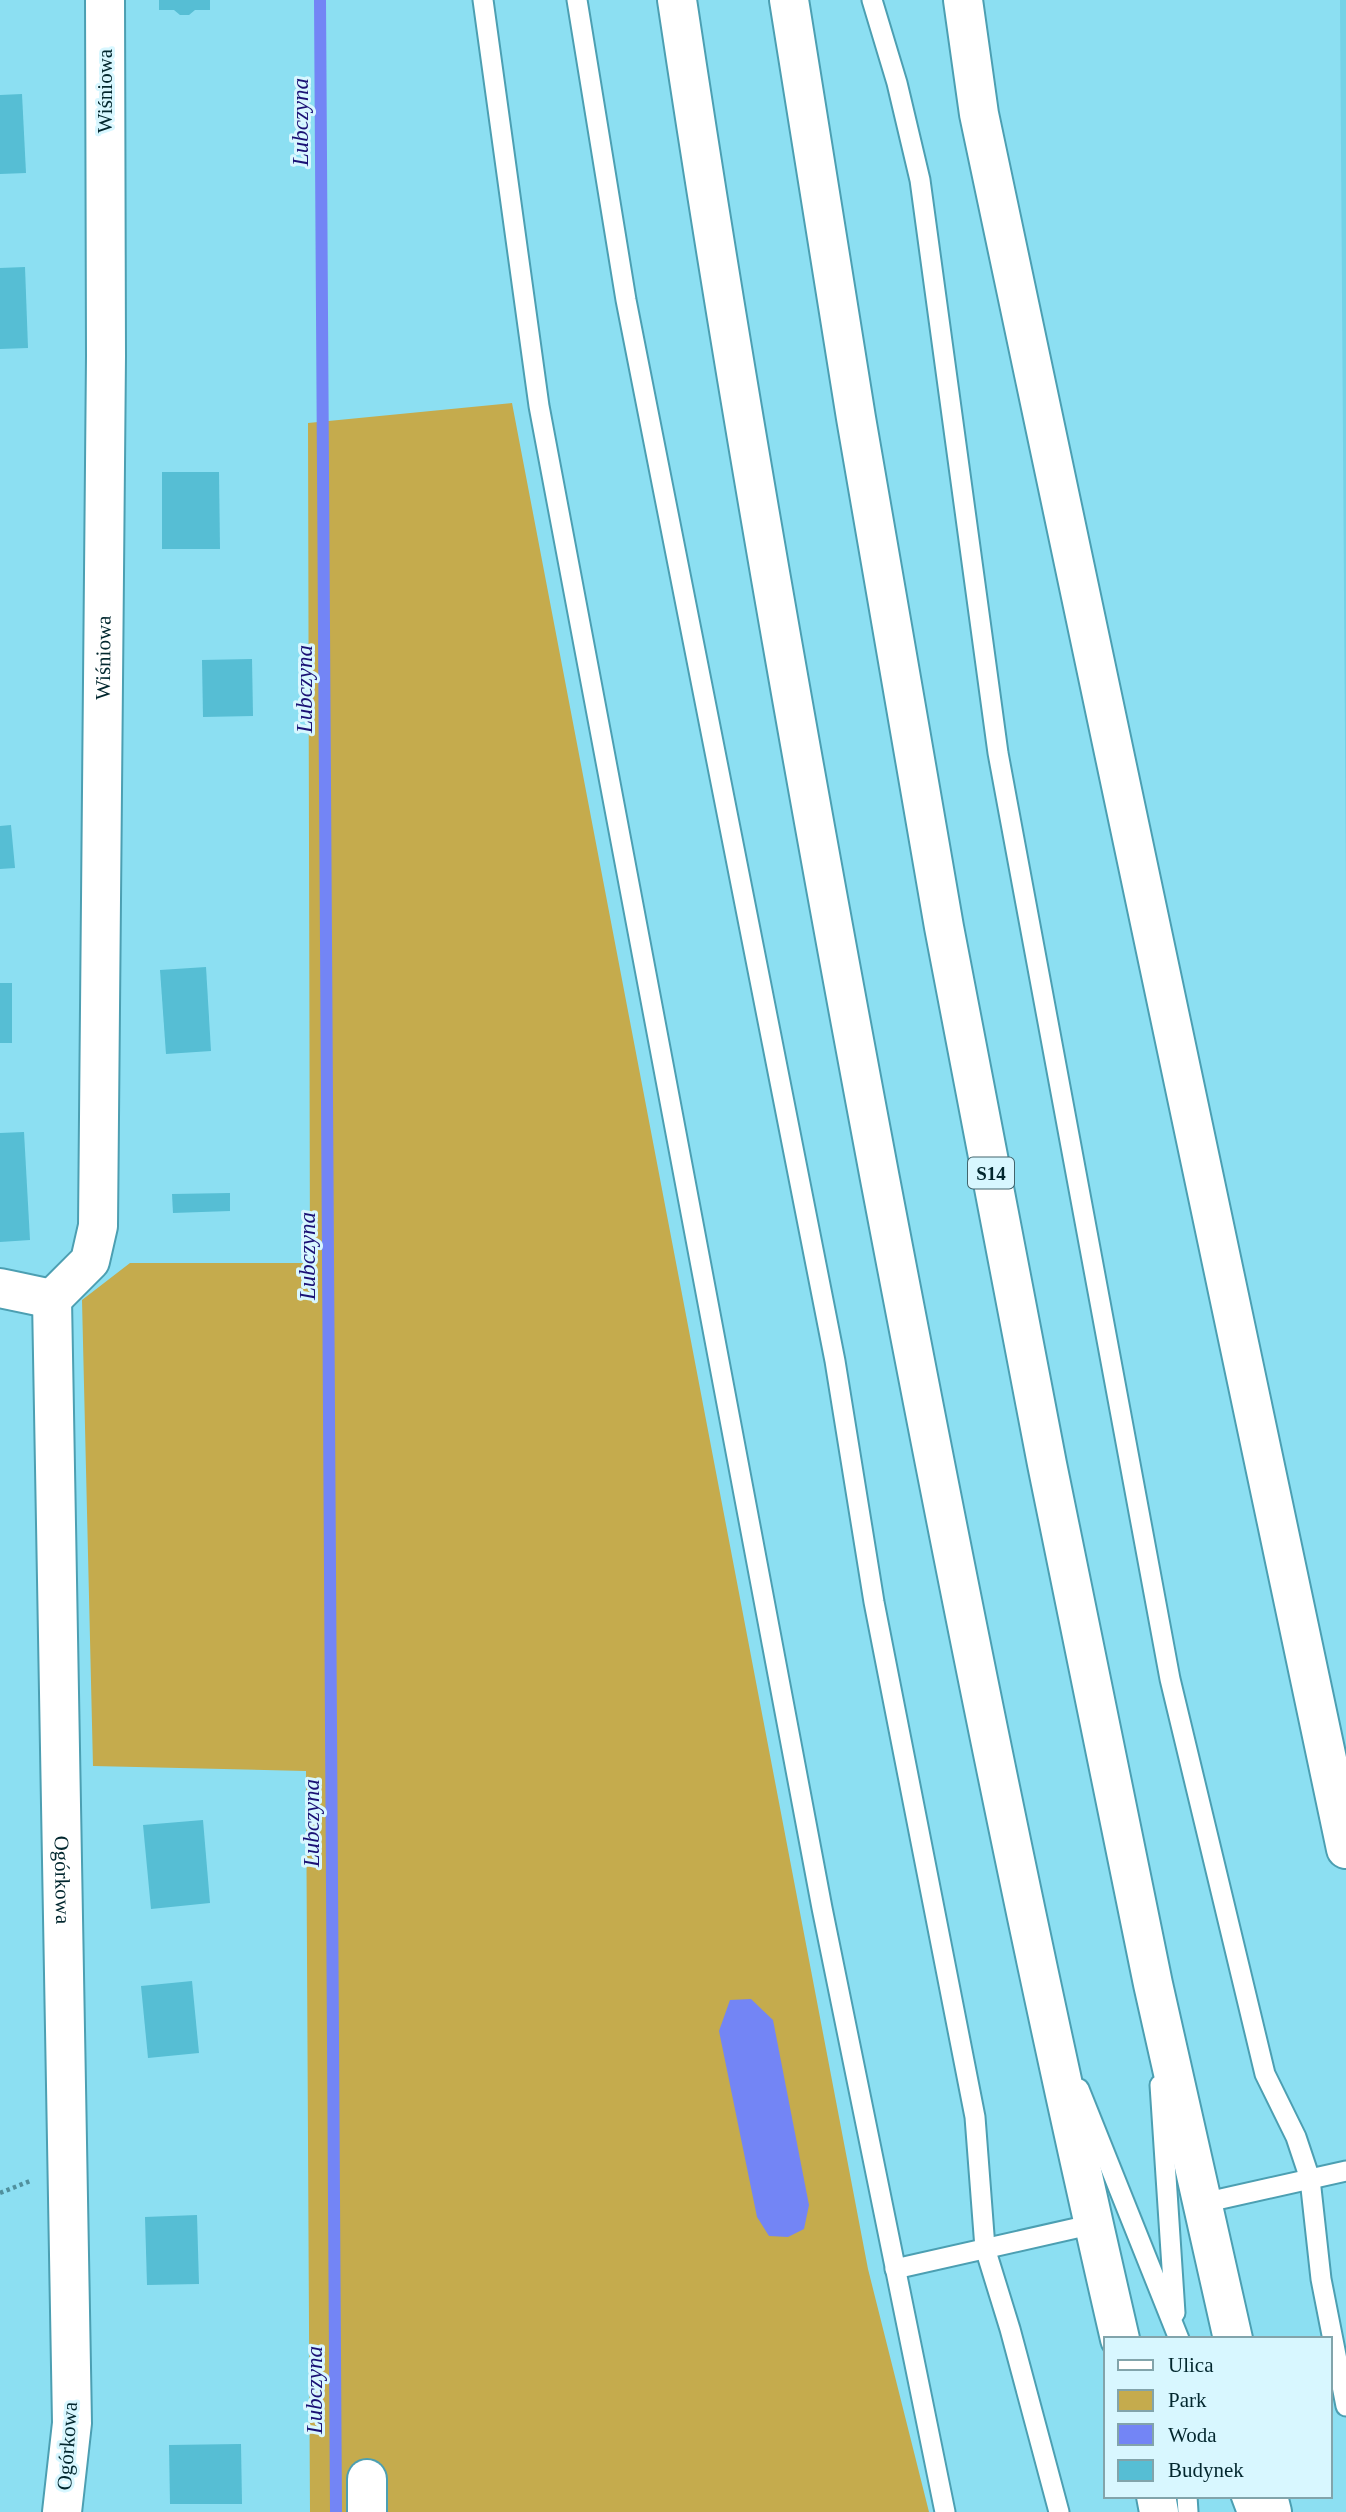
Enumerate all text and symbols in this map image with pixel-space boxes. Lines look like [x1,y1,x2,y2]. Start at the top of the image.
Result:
street label: Wiśniowa [93,48,117,133]
water label: Lubczyna [288,78,313,167]
street label: Wiśniowa [91,615,116,700]
water label: Lubczyna [292,645,317,734]
road number: S14 [968,1158,1014,1189]
water label: Lubczyna [295,1212,320,1301]
water label: Lubczyna [299,1779,324,1868]
street label: Ogórkowa [50,1835,75,1925]
legend [1104,2337,1332,2498]
water label: Lubczyna [302,2346,327,2435]
text: Ulica [1168,2353,1214,2377]
text: Park [1168,2388,1207,2412]
street label: Ogórkowa [52,2400,82,2491]
text: Woda [1168,2423,1217,2447]
text: Budynek [1168,2458,1244,2482]

